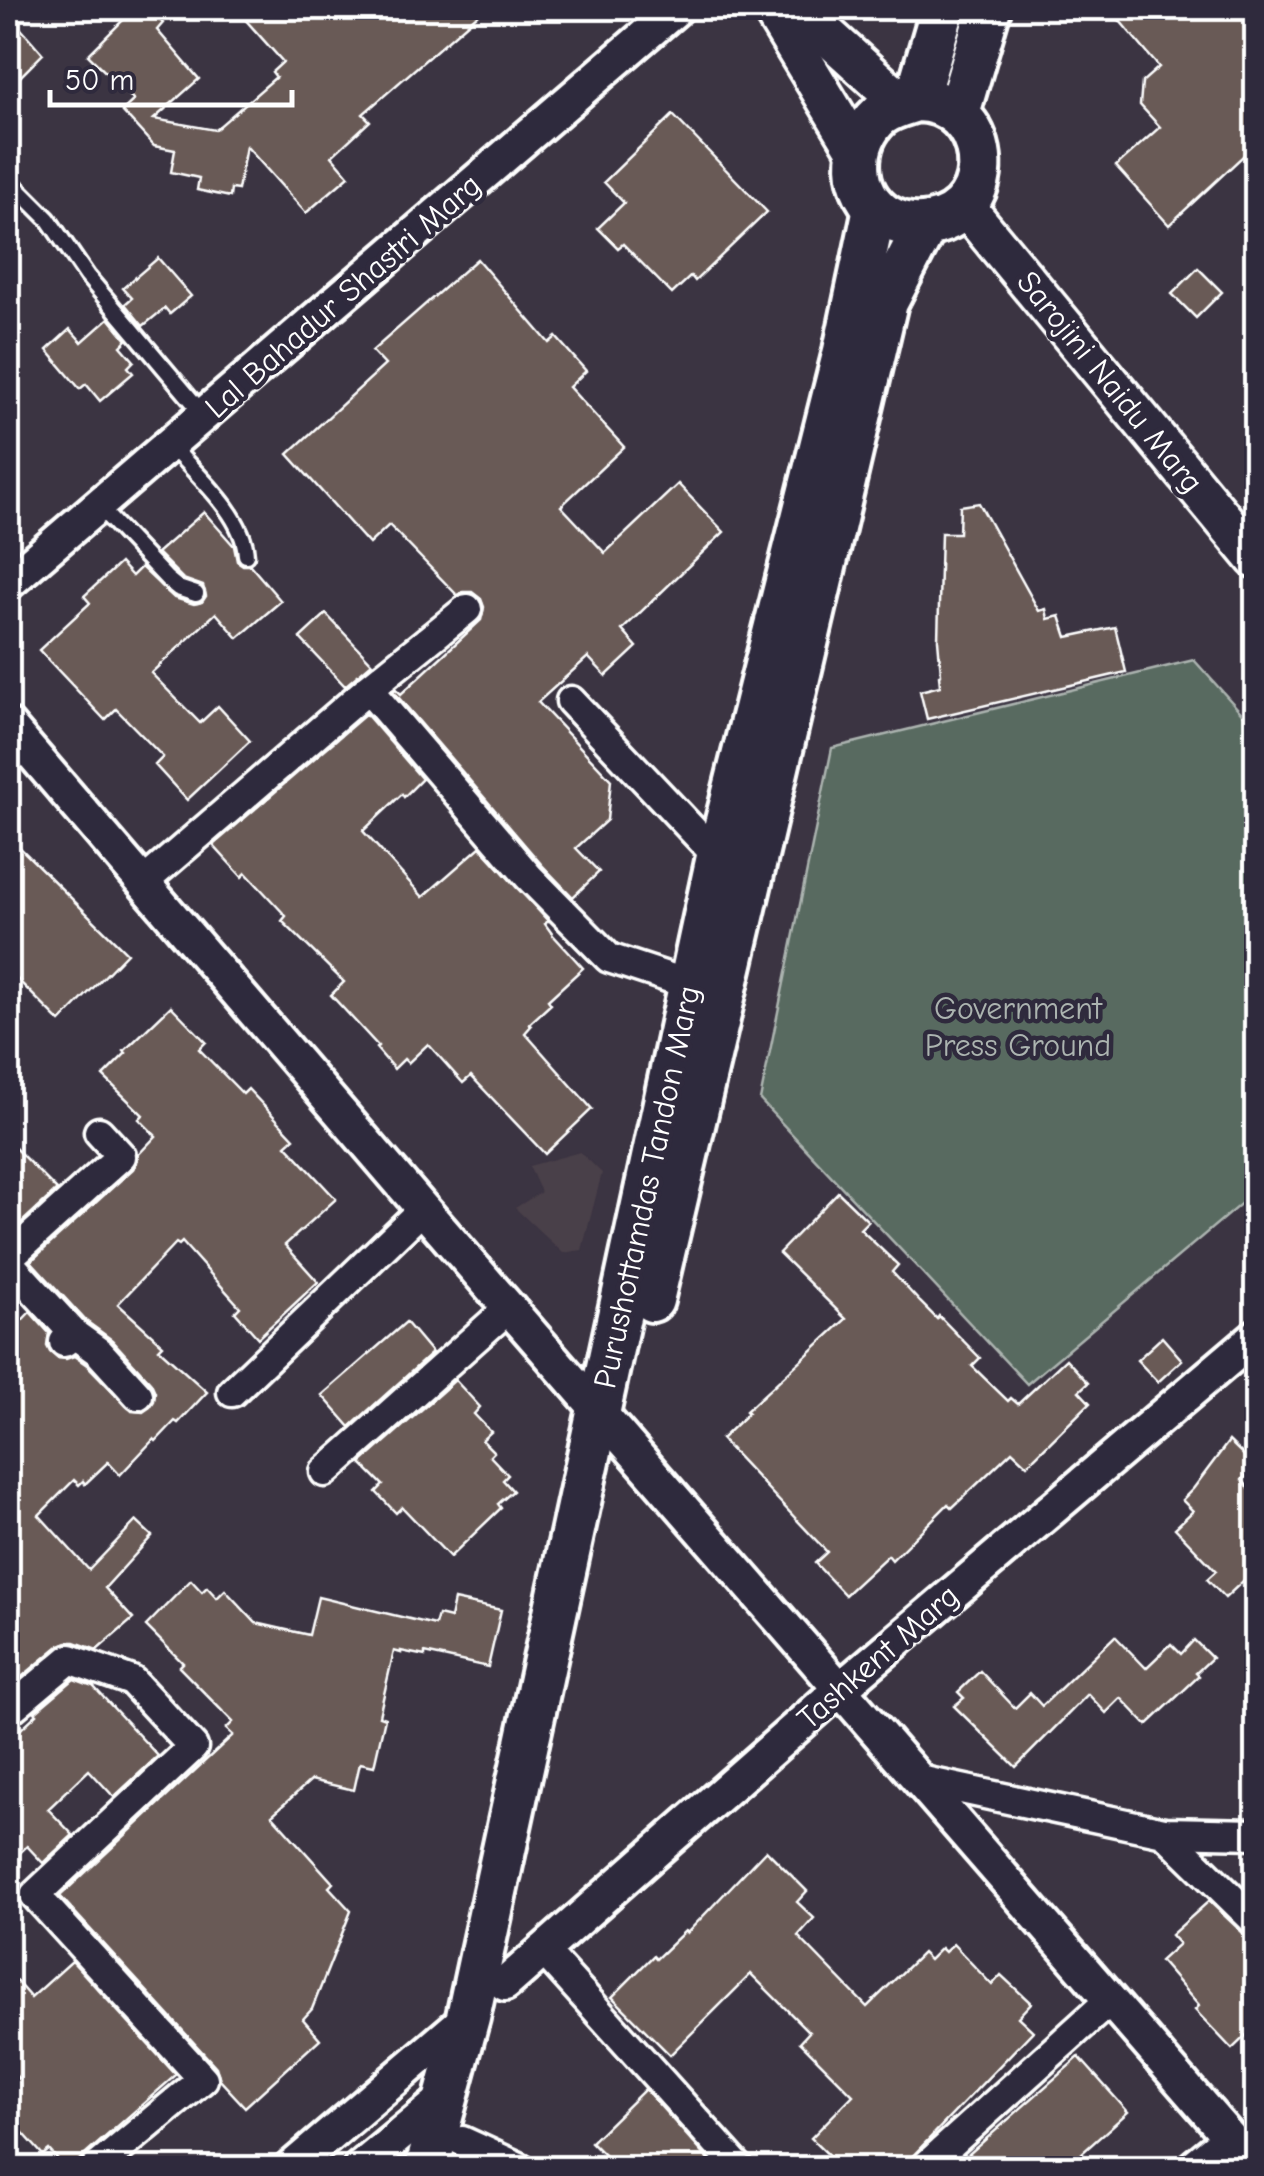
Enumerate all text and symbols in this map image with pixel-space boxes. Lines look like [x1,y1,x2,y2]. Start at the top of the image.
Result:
scale bar [50,45,292,107]
text: 50 m [65,63,134,98]
street label: Lal Bahadur Shastri Marg [198,166,488,426]
street label: Sarojini Naidu Marg [1009,264,1211,500]
street label: Purushottamdas Tandon Marg [586,982,708,1392]
park label: Government Press Ground [925,990,1111,1064]
street label: Tashkent Marg [790,1577,966,1737]

